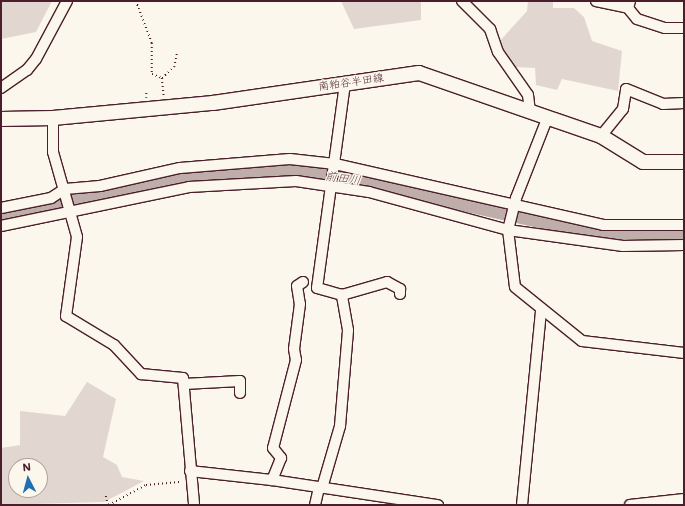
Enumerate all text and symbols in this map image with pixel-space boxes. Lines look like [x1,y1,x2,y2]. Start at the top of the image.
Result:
street label: 南粕谷半田線 [317,71,385,93]
water label: 前田川 [324,168,362,188]
north arrow [8,458,48,498]
text: N [22,459,32,474]

